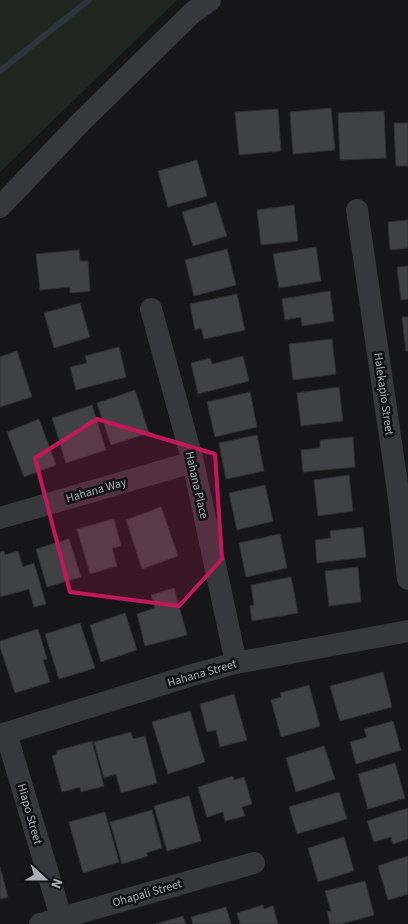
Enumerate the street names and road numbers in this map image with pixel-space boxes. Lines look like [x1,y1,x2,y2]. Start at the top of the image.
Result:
street label: Halekapio Street [369,352,398,437]
street label: Hahana Place [181,450,213,520]
street label: Hahana Way [64,474,129,507]
street label: Hahana Street [165,655,239,692]
street label: Hiapo Street [13,782,46,846]
street label: Ohapali Street [110,875,184,912]

